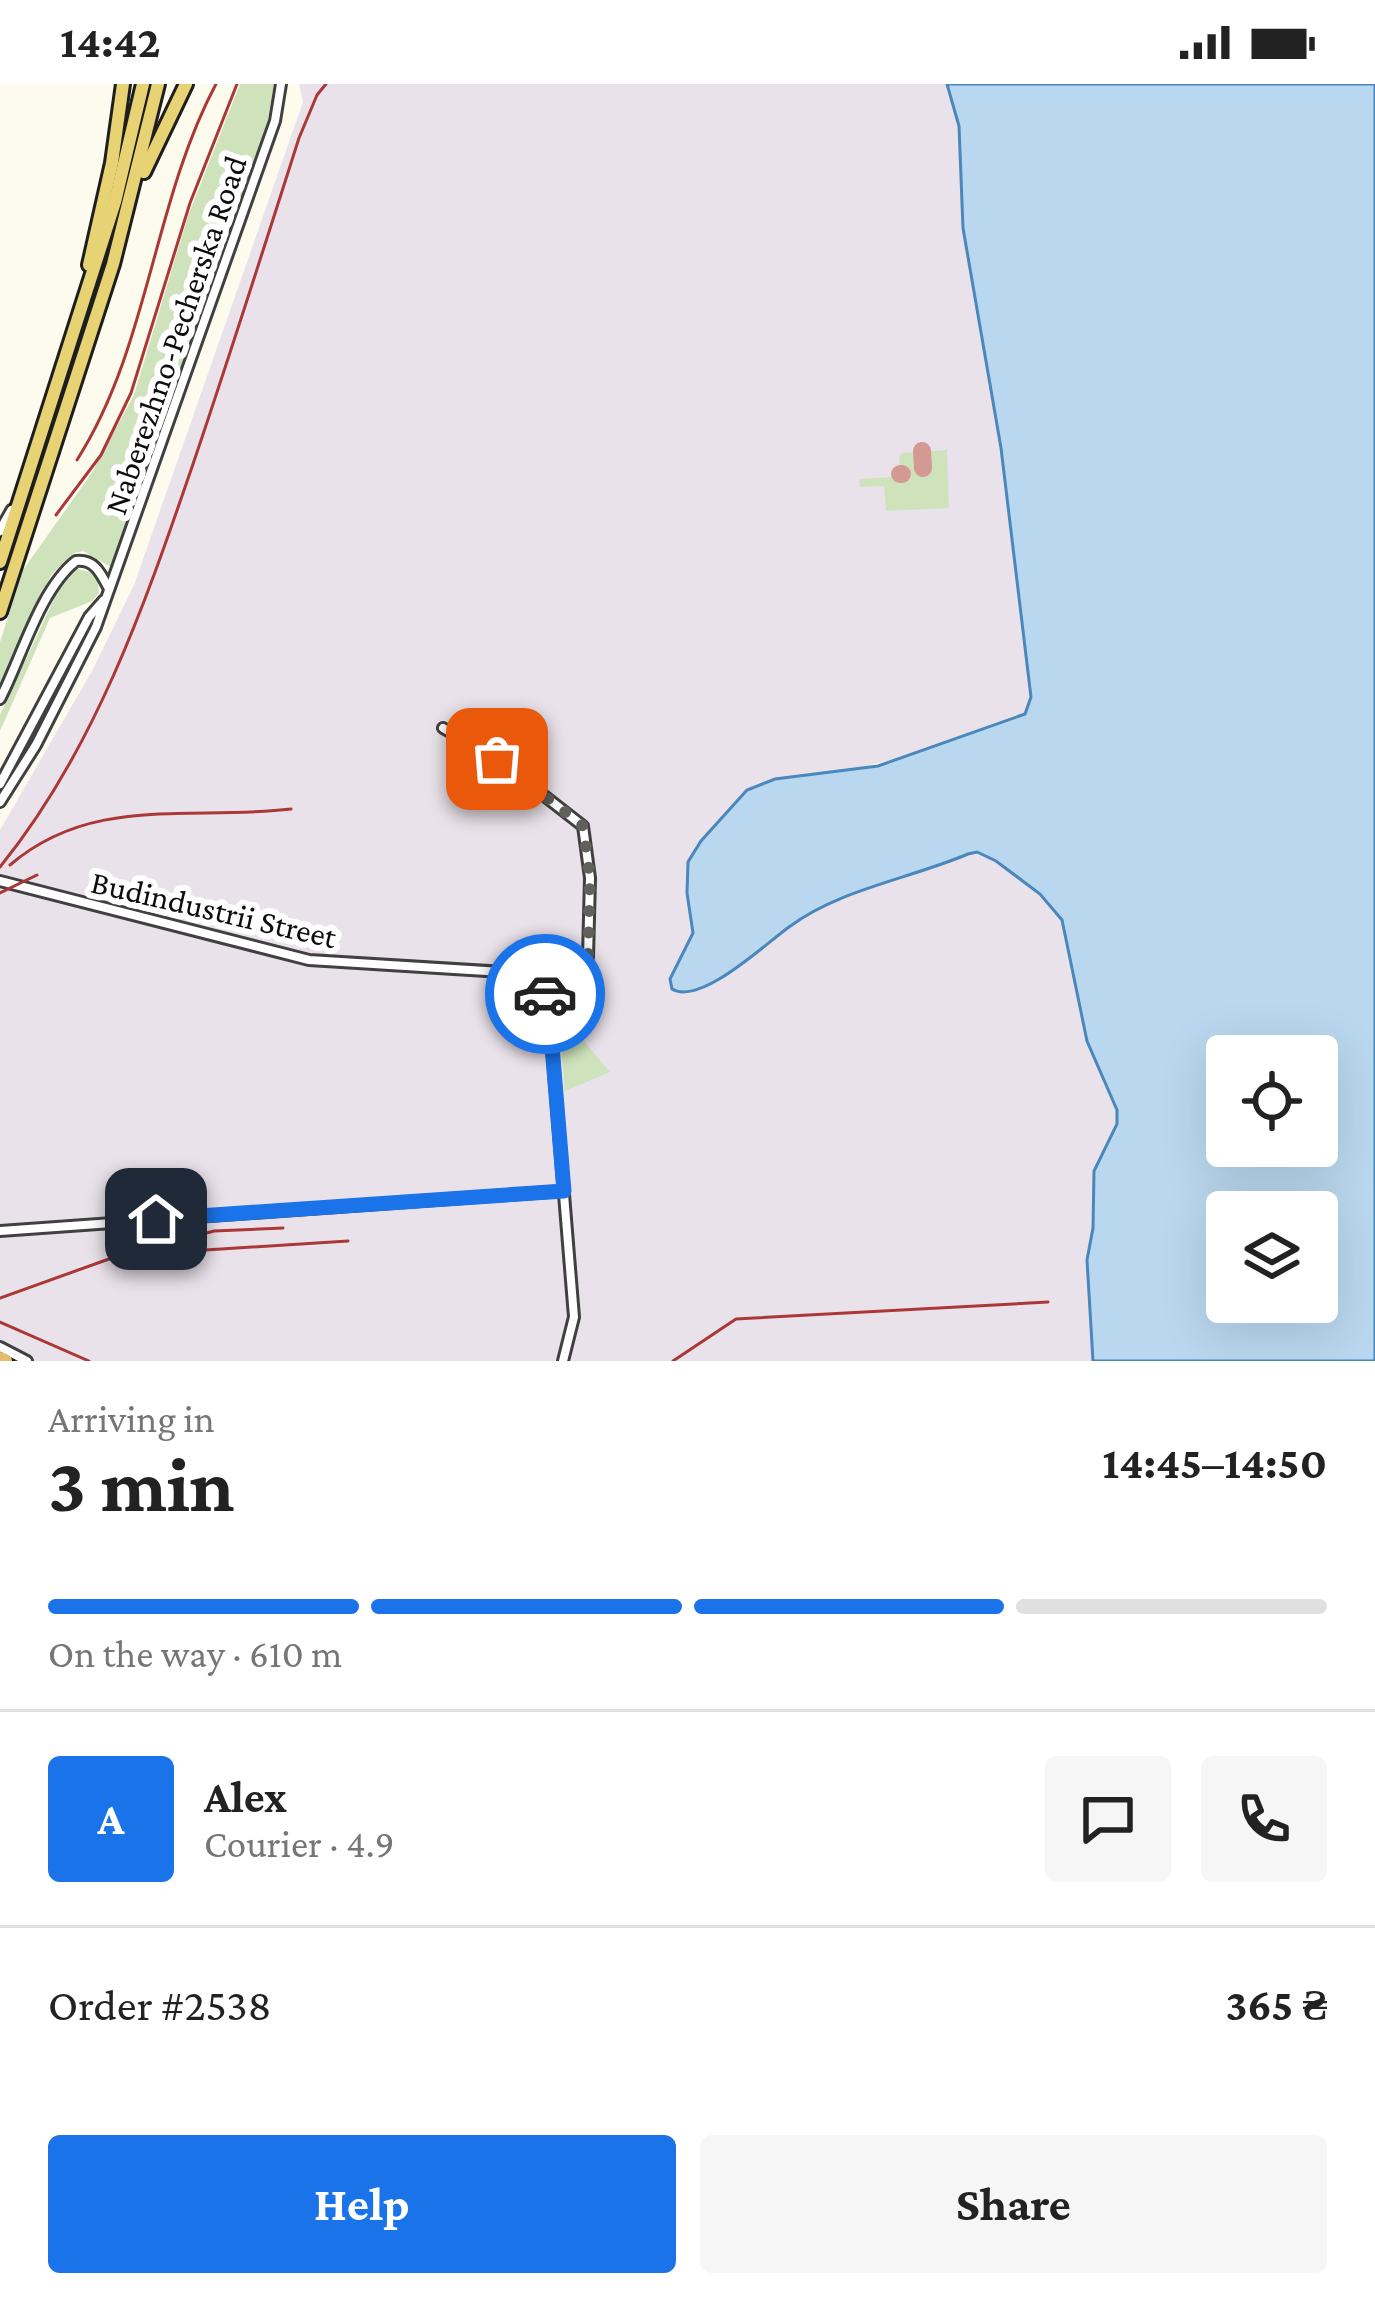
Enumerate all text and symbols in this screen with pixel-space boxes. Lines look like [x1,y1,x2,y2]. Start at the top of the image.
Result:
text: 14:42 [60,17,160,67]
street label: Naberezhno-Pecherska Road [96,151,254,519]
pin [446,708,548,810]
icon: bag [464,726,530,792]
street label: Budindustrii Street [88,863,341,955]
courier [485,934,605,1054]
icon: car [512,961,578,1027]
map controls [1206,1035,1338,1323]
button: locate [1206,1035,1338,1167]
pin [105,1168,207,1270]
icon: home [123,1186,189,1252]
button: layers [1206,1191,1338,1323]
text: Arriving in [48,1397,215,1440]
text: 14:45–14:50 [1102,1438,1327,1488]
text: 3 min [48,1441,235,1528]
text: On the way · 610 m [48,1632,342,1675]
button: chat [1045,1756,1171,1882]
button: phone [1201,1756,1327,1882]
text: Alex [204,1772,287,1822]
text: A [98,1794,124,1844]
text: Courier · 4.9 [204,1822,395,1865]
text: Order #2538 [48,1980,272,2030]
text: 365 ₴ [1225,1980,1327,2030]
button: Help [48,2135,676,2273]
button: Share [700,2135,1327,2273]

